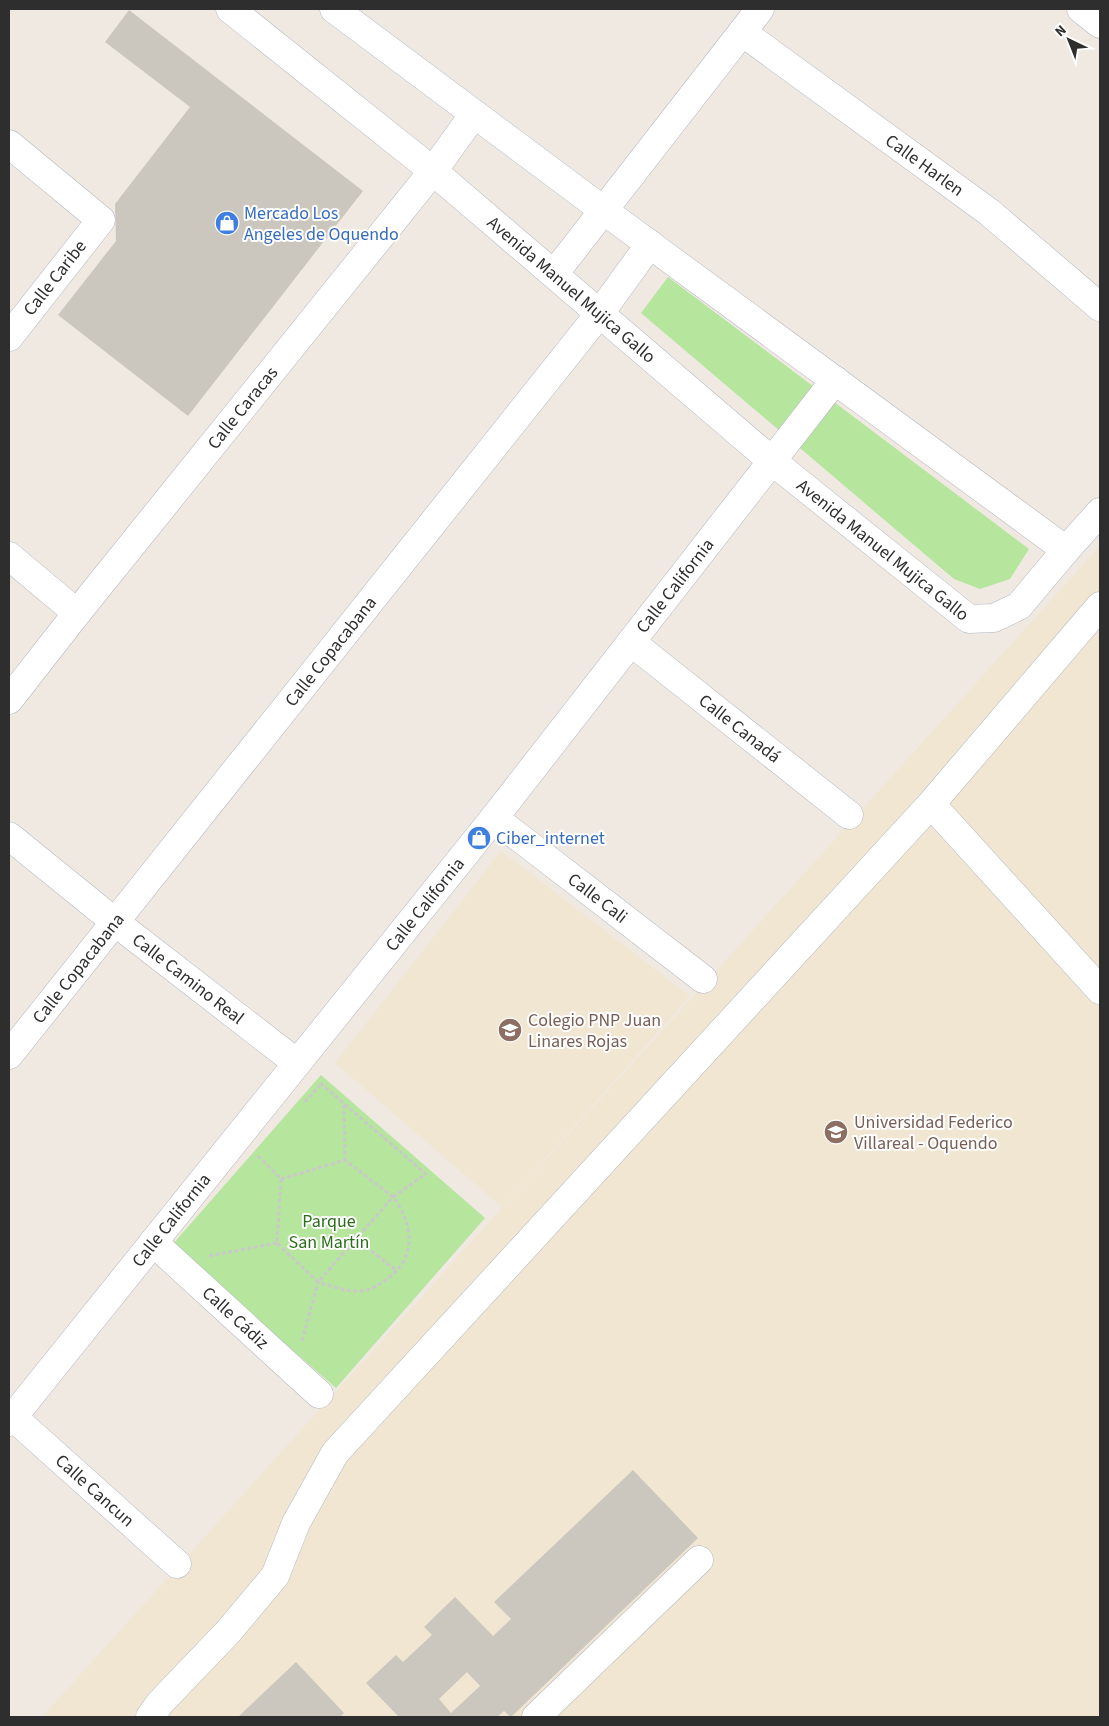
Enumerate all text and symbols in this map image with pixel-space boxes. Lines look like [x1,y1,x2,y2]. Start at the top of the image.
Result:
north arrow [1044,15,1094,65]
text: N [1051,21,1071,42]
street label: Calle Harlen [880,128,969,202]
place label: Mercado Los Angeles de Oquendo [244,201,399,247]
shop icon: Mercado Los Angeles de Oquendo [214,210,240,236]
street label: Avenida Manuel Mujica Gallo [482,210,661,369]
street label: Calle Caribe [17,235,93,321]
street label: Calle Caracas [201,361,283,455]
street label: Avenida Manuel Mujica Gallo [791,473,974,627]
street label: Calle California [630,533,720,638]
street label: Calle Copacabana [279,591,382,712]
street label: Calle Canadá [694,688,786,769]
shop icon: Ciber_internet [466,825,492,851]
place label: Ciber_internet [496,826,605,851]
street label: Calle California [379,852,470,957]
street label: Calle Cali [563,867,633,929]
street label: Calle Copacabana [26,908,130,1029]
street label: Calle Camino Real [127,927,249,1030]
place label: Colegio PNP Juan Linares Rojas [528,1008,661,1054]
school or university icon: Colegio PNP Juan Linares Rojas [497,1017,523,1043]
place label: Universidad Federico Villareal - Oquendo [854,1110,1013,1156]
school or university icon: Universidad Federico Villareal - Oquendo [823,1119,849,1145]
street label: Calle California [126,1168,217,1272]
park label: Parque San Martín [289,1209,369,1255]
street label: Calle Cádiz [197,1281,275,1355]
street label: Calle Cancun [50,1448,140,1532]

